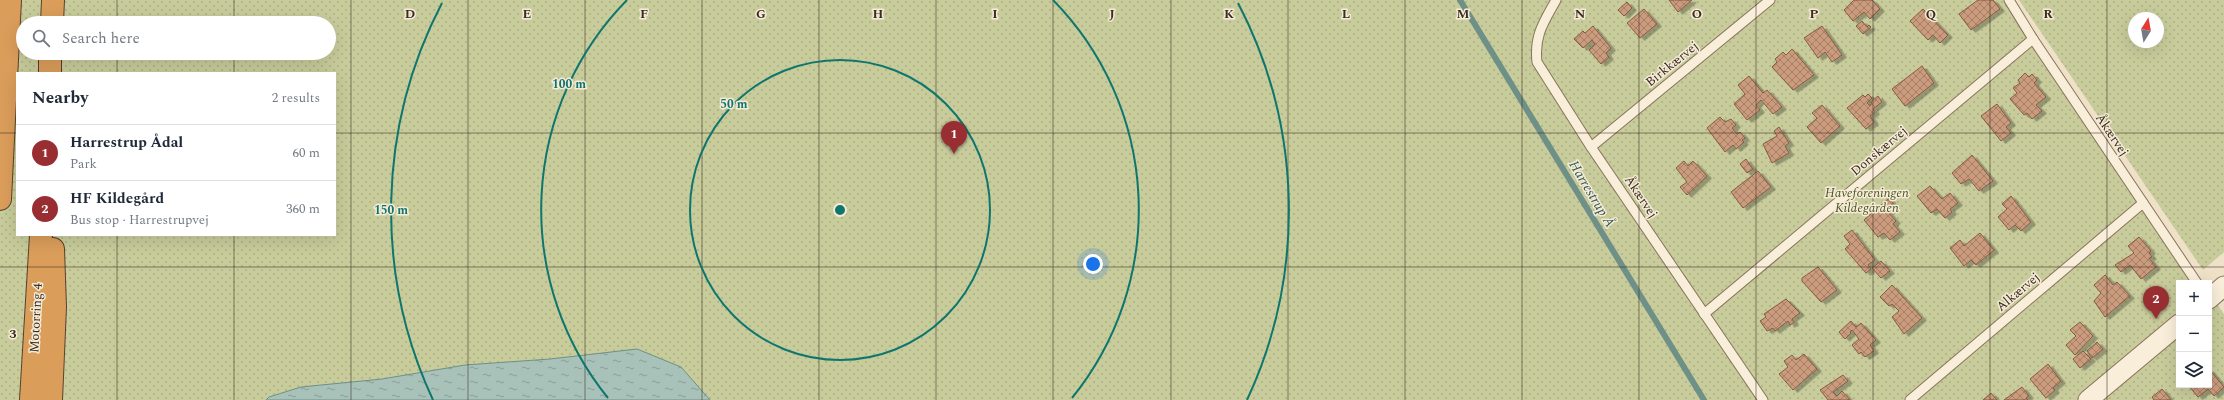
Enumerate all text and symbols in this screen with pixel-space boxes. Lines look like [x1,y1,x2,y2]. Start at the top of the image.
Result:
text: D [405,4,415,24]
text: E [523,4,532,24]
text: F [640,4,648,24]
text: G [756,4,766,24]
text: H [873,4,884,24]
text: I [992,4,998,24]
text: J [1109,4,1115,24]
text: K [1224,4,1234,24]
text: L [1342,4,1350,24]
text: M [1457,4,1470,24]
text: N [1575,4,1586,24]
text: O [1692,4,1702,24]
text: P [1810,4,1819,24]
text: Q [1926,4,1937,24]
text: R [2043,4,2053,24]
north arrow [2128,12,2164,48]
search box [16,16,336,60]
icon: search [30,27,52,49]
text: Search here [62,27,140,50]
street label: Birkkærvej [1641,36,1703,92]
text: 100 m [552,75,586,94]
text: Nearby [32,85,88,111]
text: 2 results [272,88,320,108]
text: 50 m [720,95,748,114]
street label: Åkærvej [2090,109,2134,161]
pin: 1 [941,121,967,154]
street label: Donskærvej [1846,121,1912,181]
text: Harrestrup Ådal [70,131,183,154]
text: 1 [41,143,49,163]
text: 60 m [293,143,320,163]
text: Park [70,154,97,174]
water label: Harrestrup Å [1564,156,1620,232]
street label: Åkærvej [1619,171,1663,223]
park label: Haveforeningen Kildegården [1825,183,1909,218]
text: HF Kildegård [70,187,164,210]
text: 2 [41,199,49,219]
text: 360 m [286,199,320,219]
text: 150 m [374,201,408,220]
centre of rings [833,203,847,217]
text: Bus stop · Harrestrupvej [70,210,209,230]
your location [1083,254,1103,274]
street label: Alkærvej [1992,268,2044,316]
map controls [2176,280,2212,388]
button: + [2176,280,2212,316]
street label: Motorring 4 [24,282,48,353]
pin: 2 [2143,286,2169,319]
button: − [2176,316,2212,352]
text: 3 [9,324,17,344]
button: layers [2176,352,2212,388]

